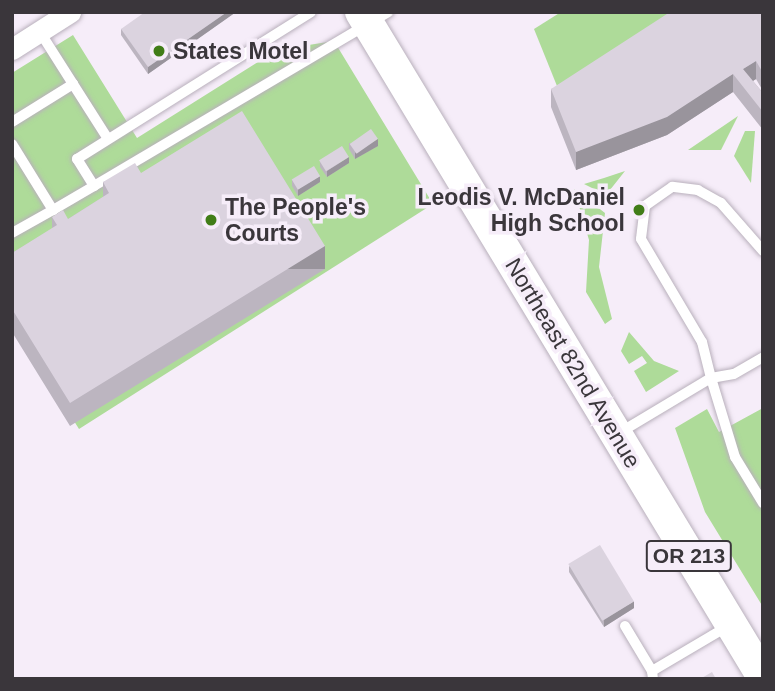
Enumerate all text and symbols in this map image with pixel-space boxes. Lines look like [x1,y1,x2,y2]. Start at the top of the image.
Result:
place label: States Motel [173,37,308,65]
marker: States Motel [151,43,167,59]
place label: Leodis V. McDaniel High School [418,183,625,237]
place label: The People's Courts [225,193,366,247]
marker: Leodis V. McDaniel High School [631,202,647,218]
marker: The People's Courts [203,212,219,228]
street label: Northeast 82nd Avenue [499,252,647,474]
road number: OR 213 [645,538,733,574]

